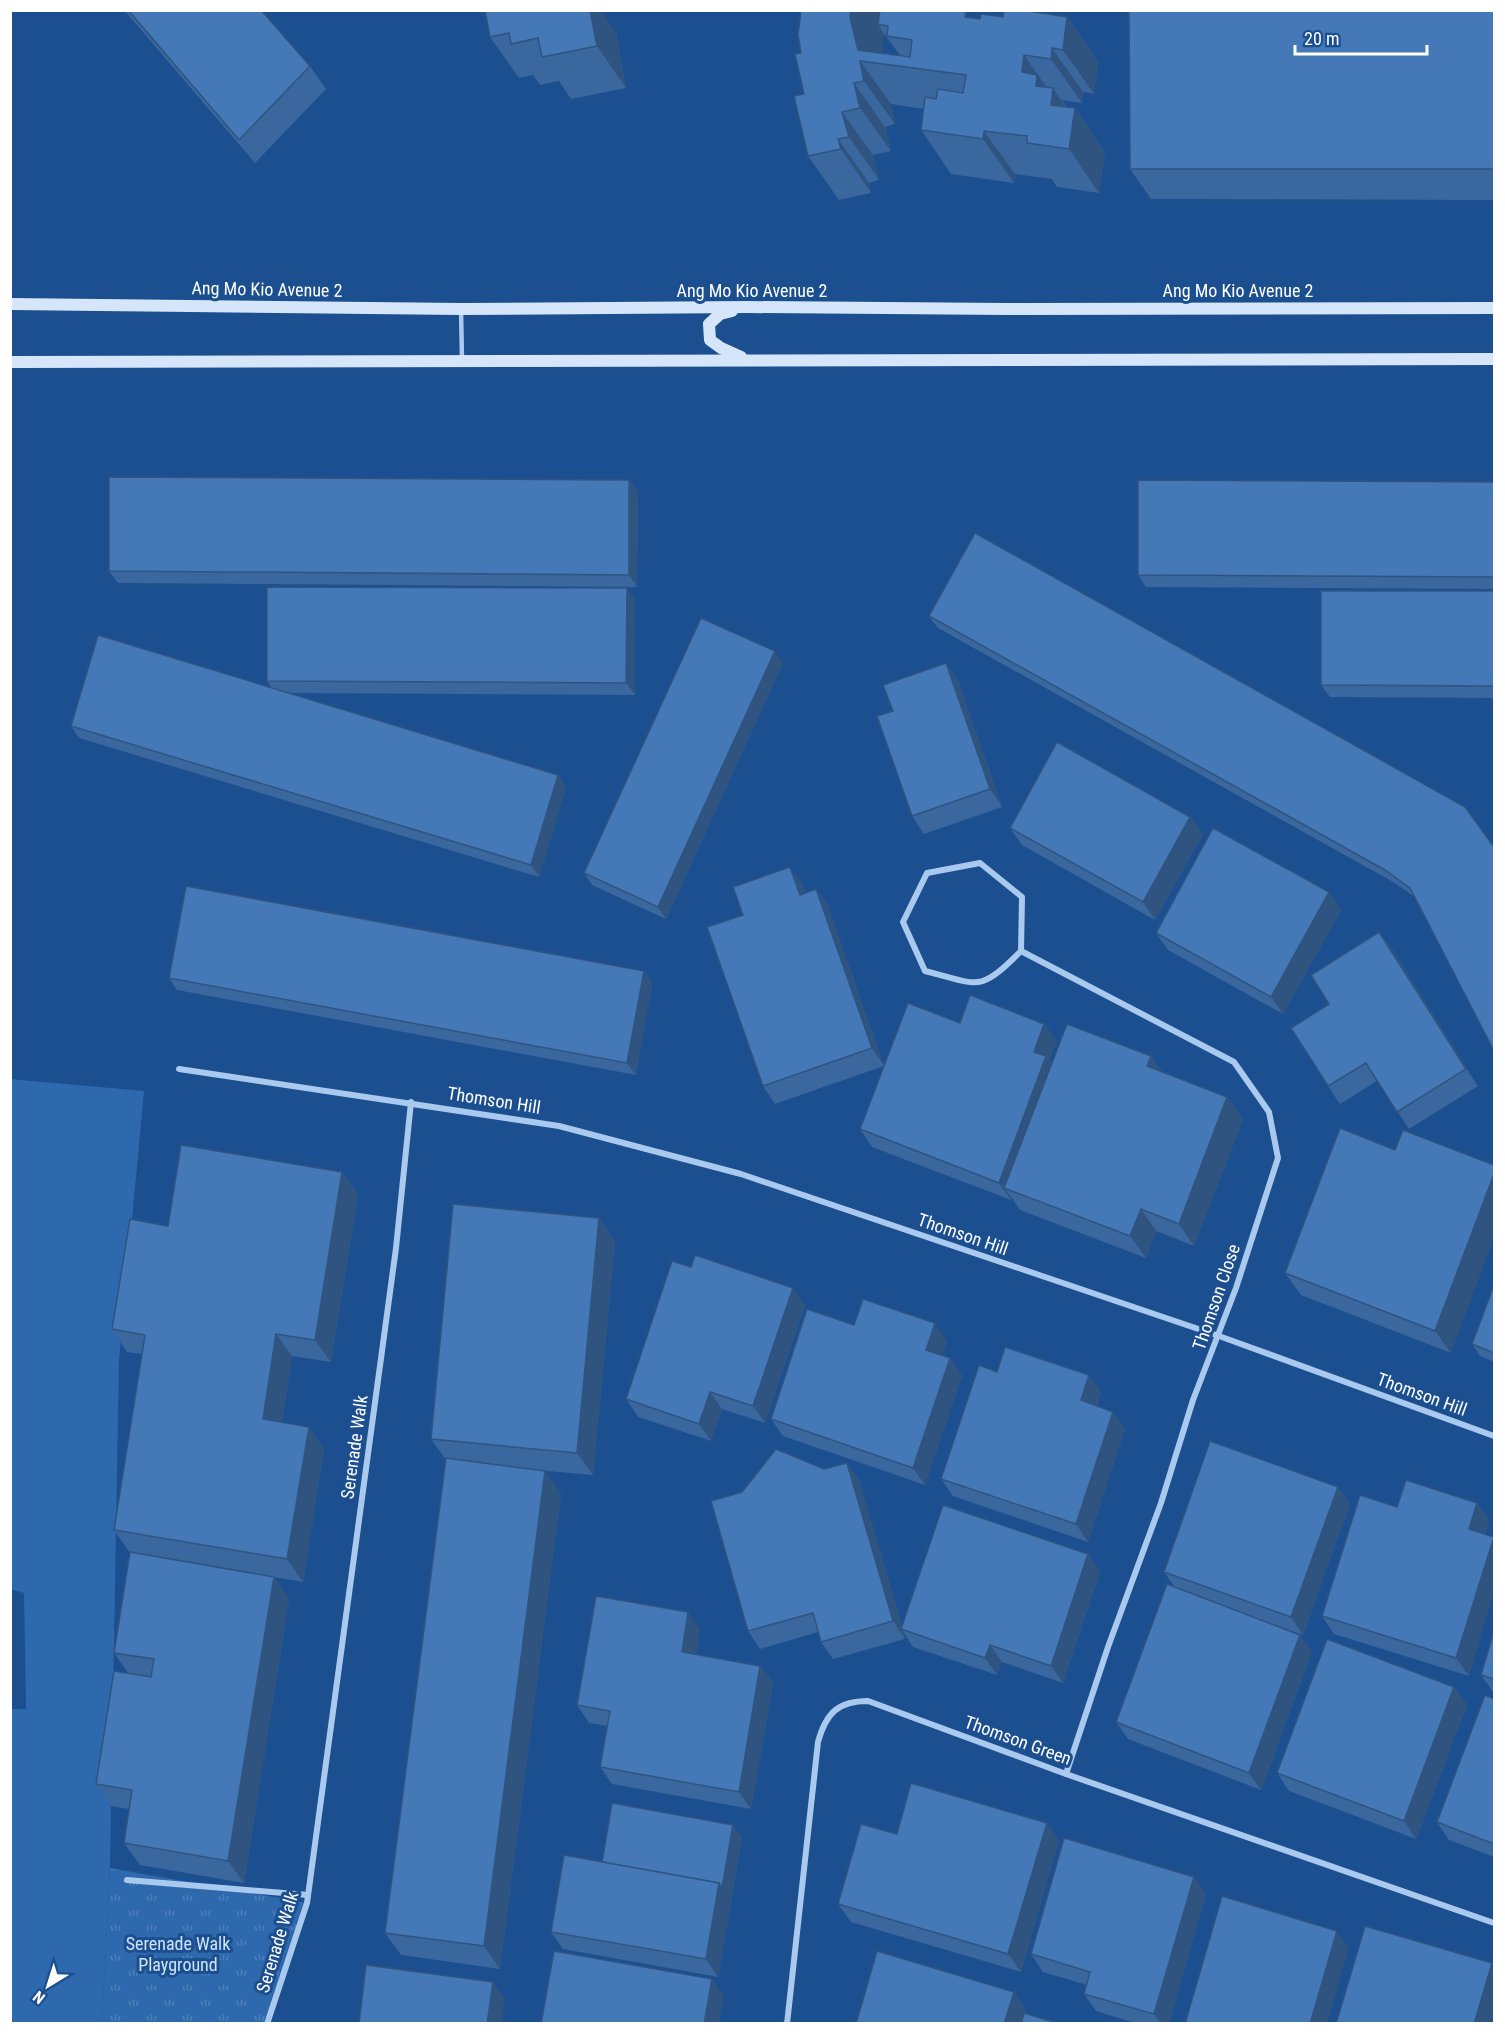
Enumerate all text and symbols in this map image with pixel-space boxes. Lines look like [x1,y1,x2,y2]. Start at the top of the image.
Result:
scale bar [1295,18,1427,56]
text: 20 m [1304,28,1339,49]
street label: Ang Mo Kio Avenue 2 [191,277,343,301]
street label: Ang Mo Kio Avenue 2 [677,280,828,301]
street label: Ang Mo Kio Avenue 2 [1163,280,1314,301]
street label: Thomson Hill [446,1082,542,1118]
street label: Thomson Hill [915,1209,1011,1259]
street label: Thomson Close [1188,1241,1244,1353]
street label: Thomson Hill [1374,1368,1470,1420]
street label: Serenade Walk [336,1394,372,1500]
street label: Thomson Green [962,1711,1074,1769]
street label: Serenade Walk [252,1889,302,1995]
park label: Serenade Walk Playground [126,1933,230,1975]
north arrow [18,1956,78,2016]
text: N [29,1987,49,2008]

